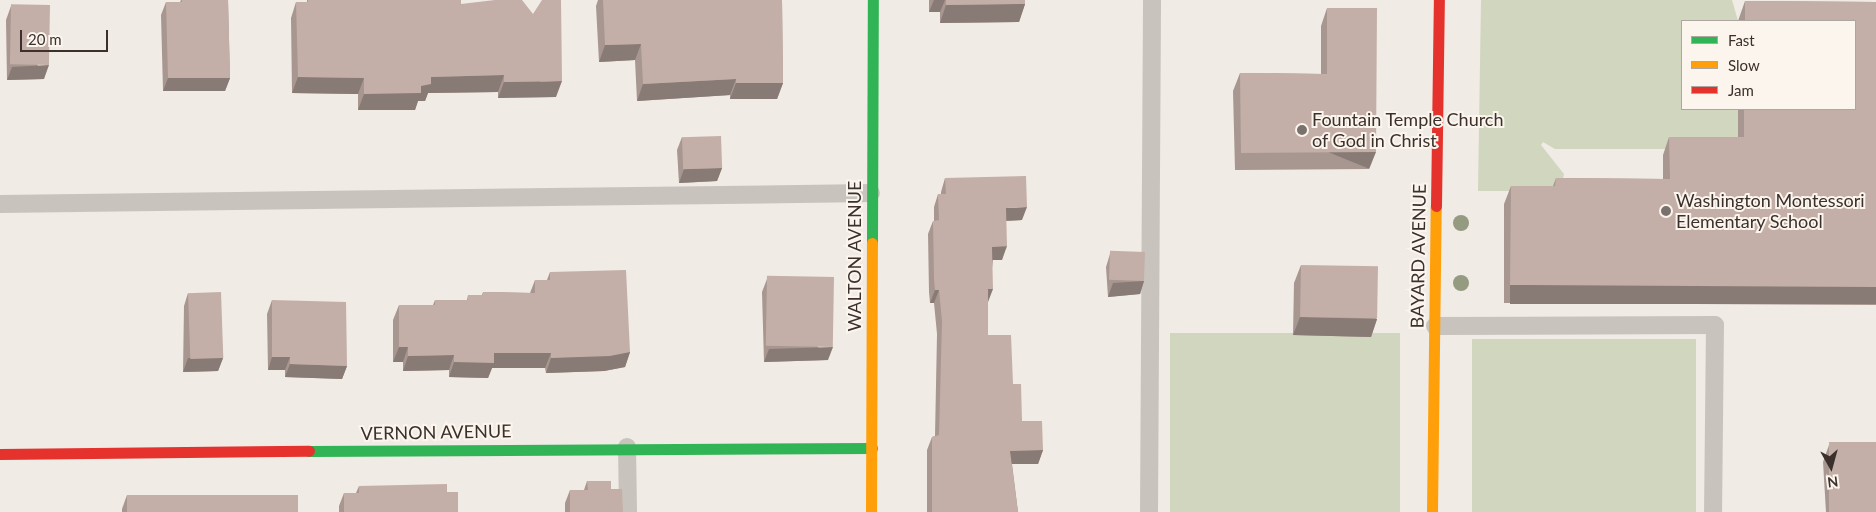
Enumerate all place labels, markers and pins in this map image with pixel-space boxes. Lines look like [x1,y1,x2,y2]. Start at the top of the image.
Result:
place label: Fountain Temple Church of God in Christ [1312,109,1504,152]
marker: Fountain Temple Church of God in Christ [1296,124,1308,136]
place label: Washington Montessori Elementary School [1676,190,1865,232]
marker: Washington Montessori Elementary School [1660,205,1672,217]

